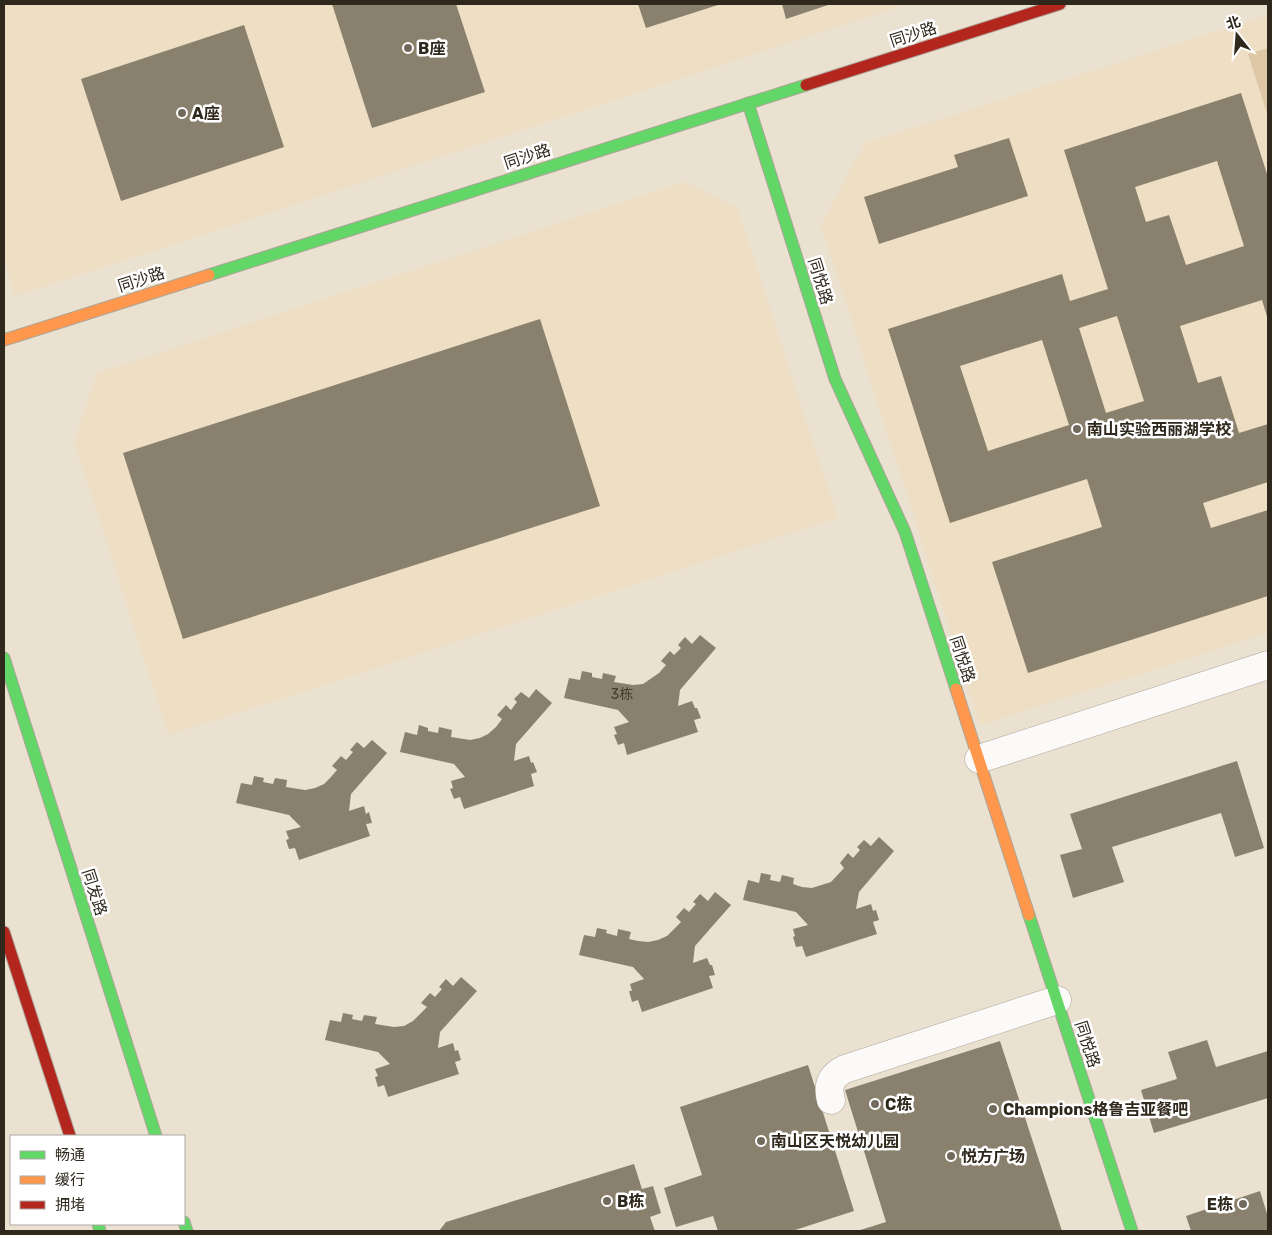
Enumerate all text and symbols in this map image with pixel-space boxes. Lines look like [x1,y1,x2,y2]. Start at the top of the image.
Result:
north arrow [1212,10,1262,60]
text: 北 [1224,13,1243,33]
street label: 同沙路 [887,18,939,51]
place label: B座 [418,39,445,58]
marker: B座 [402,42,414,54]
place label: A座 [192,104,219,123]
marker: A座 [176,107,188,119]
street label: 同沙路 [501,140,553,173]
street label: 同悦路 [804,255,837,307]
street label: 同沙路 [115,263,167,296]
place label: 南山实验西丽湖学校 [1087,420,1232,439]
marker: 南山实验西丽湖学校 [1071,423,1083,435]
street label: 同悦路 [946,633,979,685]
house number: 3栋 [611,686,633,703]
street label: 同发路 [78,866,111,918]
street label: 同悦路 [1071,1018,1104,1070]
place label: C栋 [885,1095,912,1114]
marker: C栋 [869,1098,881,1110]
place label: Champions格鲁吉亚餐吧 [1003,1100,1188,1119]
marker: Champions格鲁吉亚餐吧 [987,1103,999,1115]
place label: 南山区天悦幼儿园 [771,1132,899,1151]
legend [10,1135,185,1225]
marker: 南山区天悦幼儿园 [755,1135,767,1147]
text: 畅通 [55,1146,85,1164]
place label: 悦方广场 [961,1147,1025,1166]
marker: 悦方广场 [945,1150,957,1162]
text: 缓行 [55,1171,85,1189]
place label: B栋 [617,1192,644,1211]
marker: B栋 [601,1195,613,1207]
place label: E栋 [1207,1195,1233,1214]
text: 拥堵 [55,1196,85,1214]
marker: E栋 [1237,1198,1249,1210]

